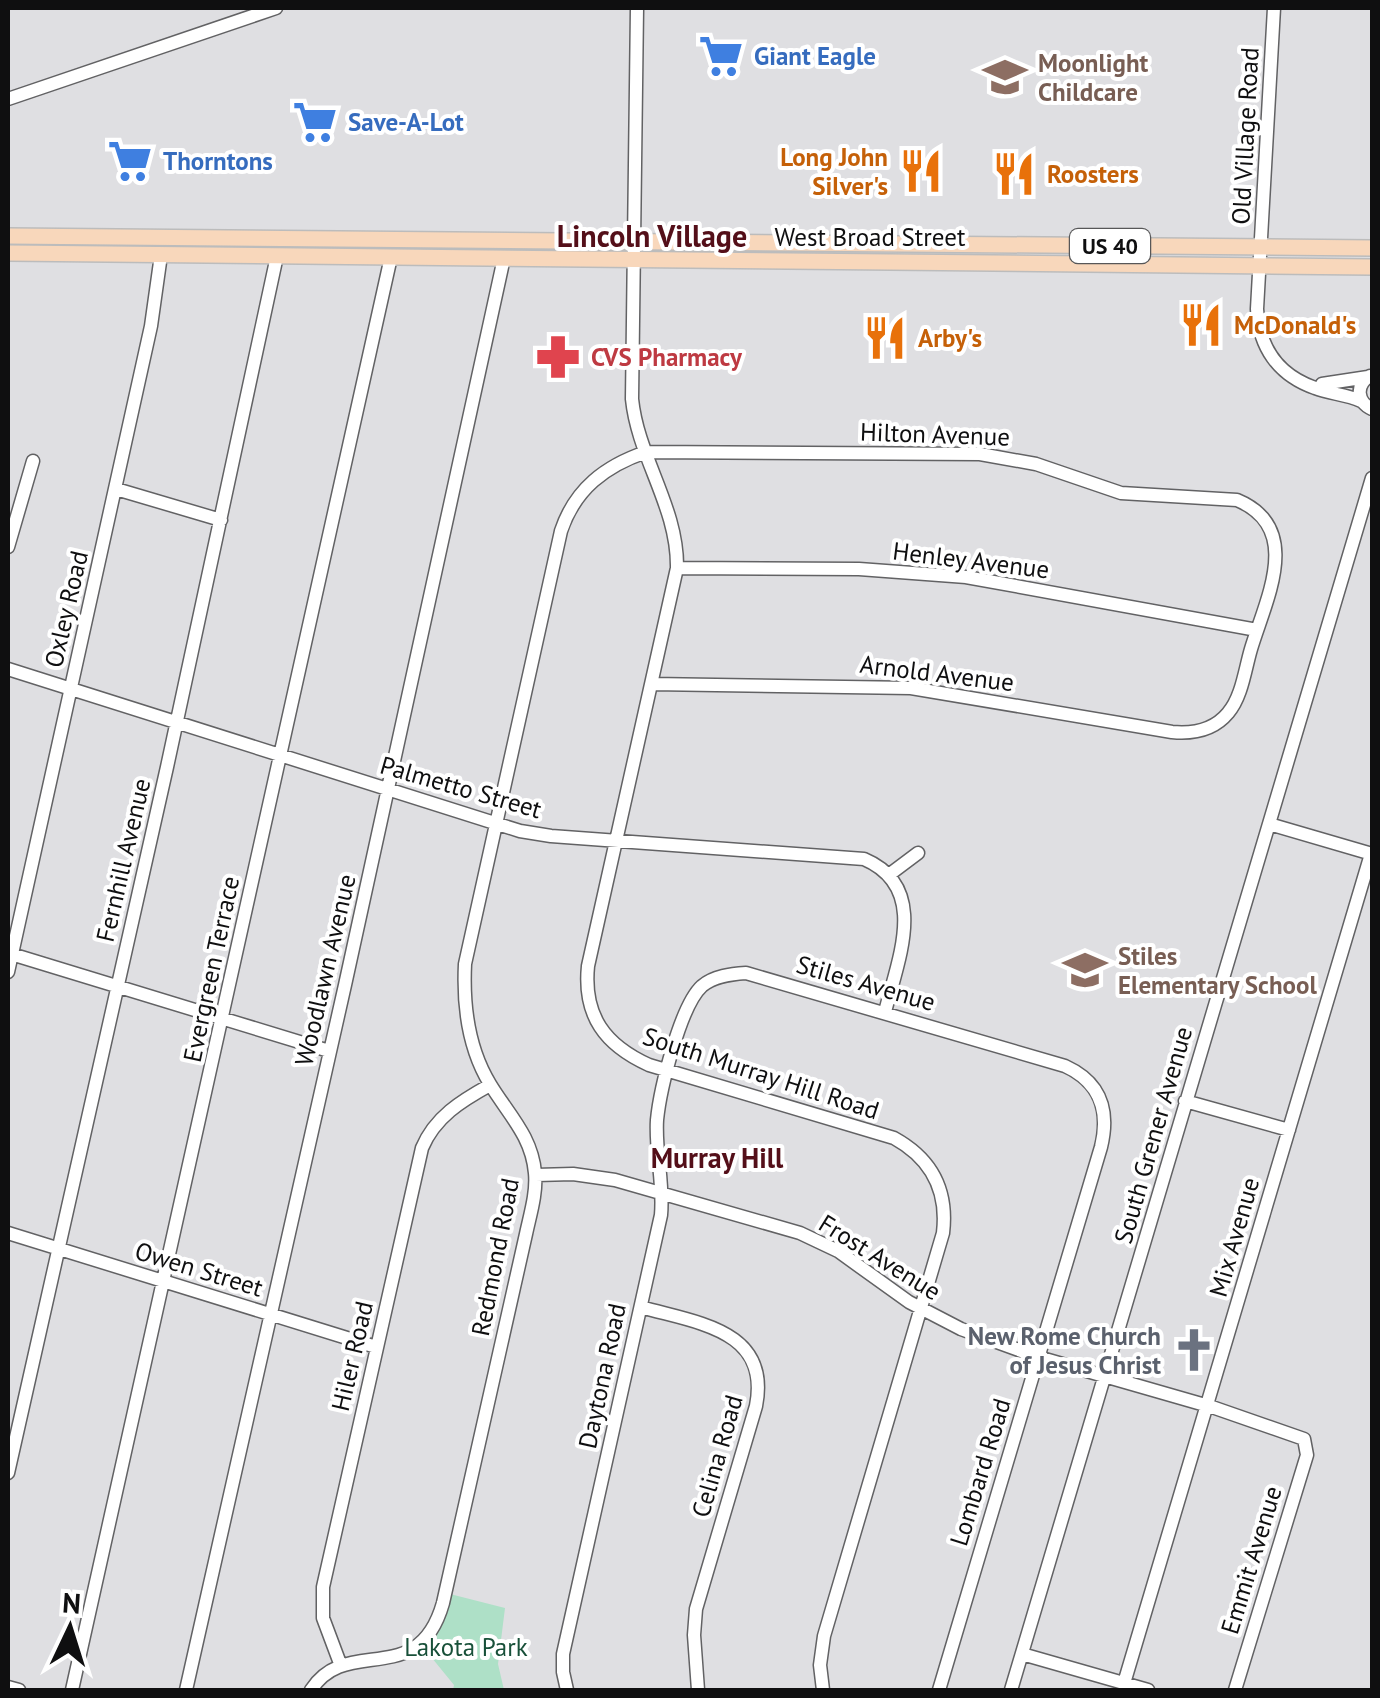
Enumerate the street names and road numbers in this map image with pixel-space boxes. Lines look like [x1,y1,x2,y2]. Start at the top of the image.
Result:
street label: Old Village Road [1224,47,1266,225]
street label: West Broad Street [775,221,966,253]
road number: US 40 [1070,229,1150,263]
street label: Hilton Avenue [859,415,1011,453]
street label: Henley Avenue [891,535,1051,585]
street label: Oxley Road [37,547,95,671]
street label: Arnold Avenue [858,648,1016,698]
street label: Palmetto Street [377,749,546,825]
street label: Fernhill Avenue [89,775,157,945]
street label: Woodlawn Avenue [287,871,363,1069]
street label: Evergreen Terrace [176,873,246,1065]
street label: Stiles Avenue [793,948,939,1018]
street label: South Murray Hill Road [639,1020,883,1126]
street label: South Grener Avenue [1107,1023,1199,1247]
street label: Mix Avenue [1202,1174,1266,1300]
street label: Redmond Road [464,1175,526,1339]
street label: Frost Avenue [813,1207,947,1307]
street label: Owen Street [131,1234,267,1304]
street label: Hiler Road [324,1298,380,1414]
street label: Daytona Road [571,1300,633,1452]
street label: Celina Road [684,1391,750,1521]
street label: Lombard Road [942,1394,1018,1550]
street label: Emmit Avenue [1213,1482,1289,1638]

